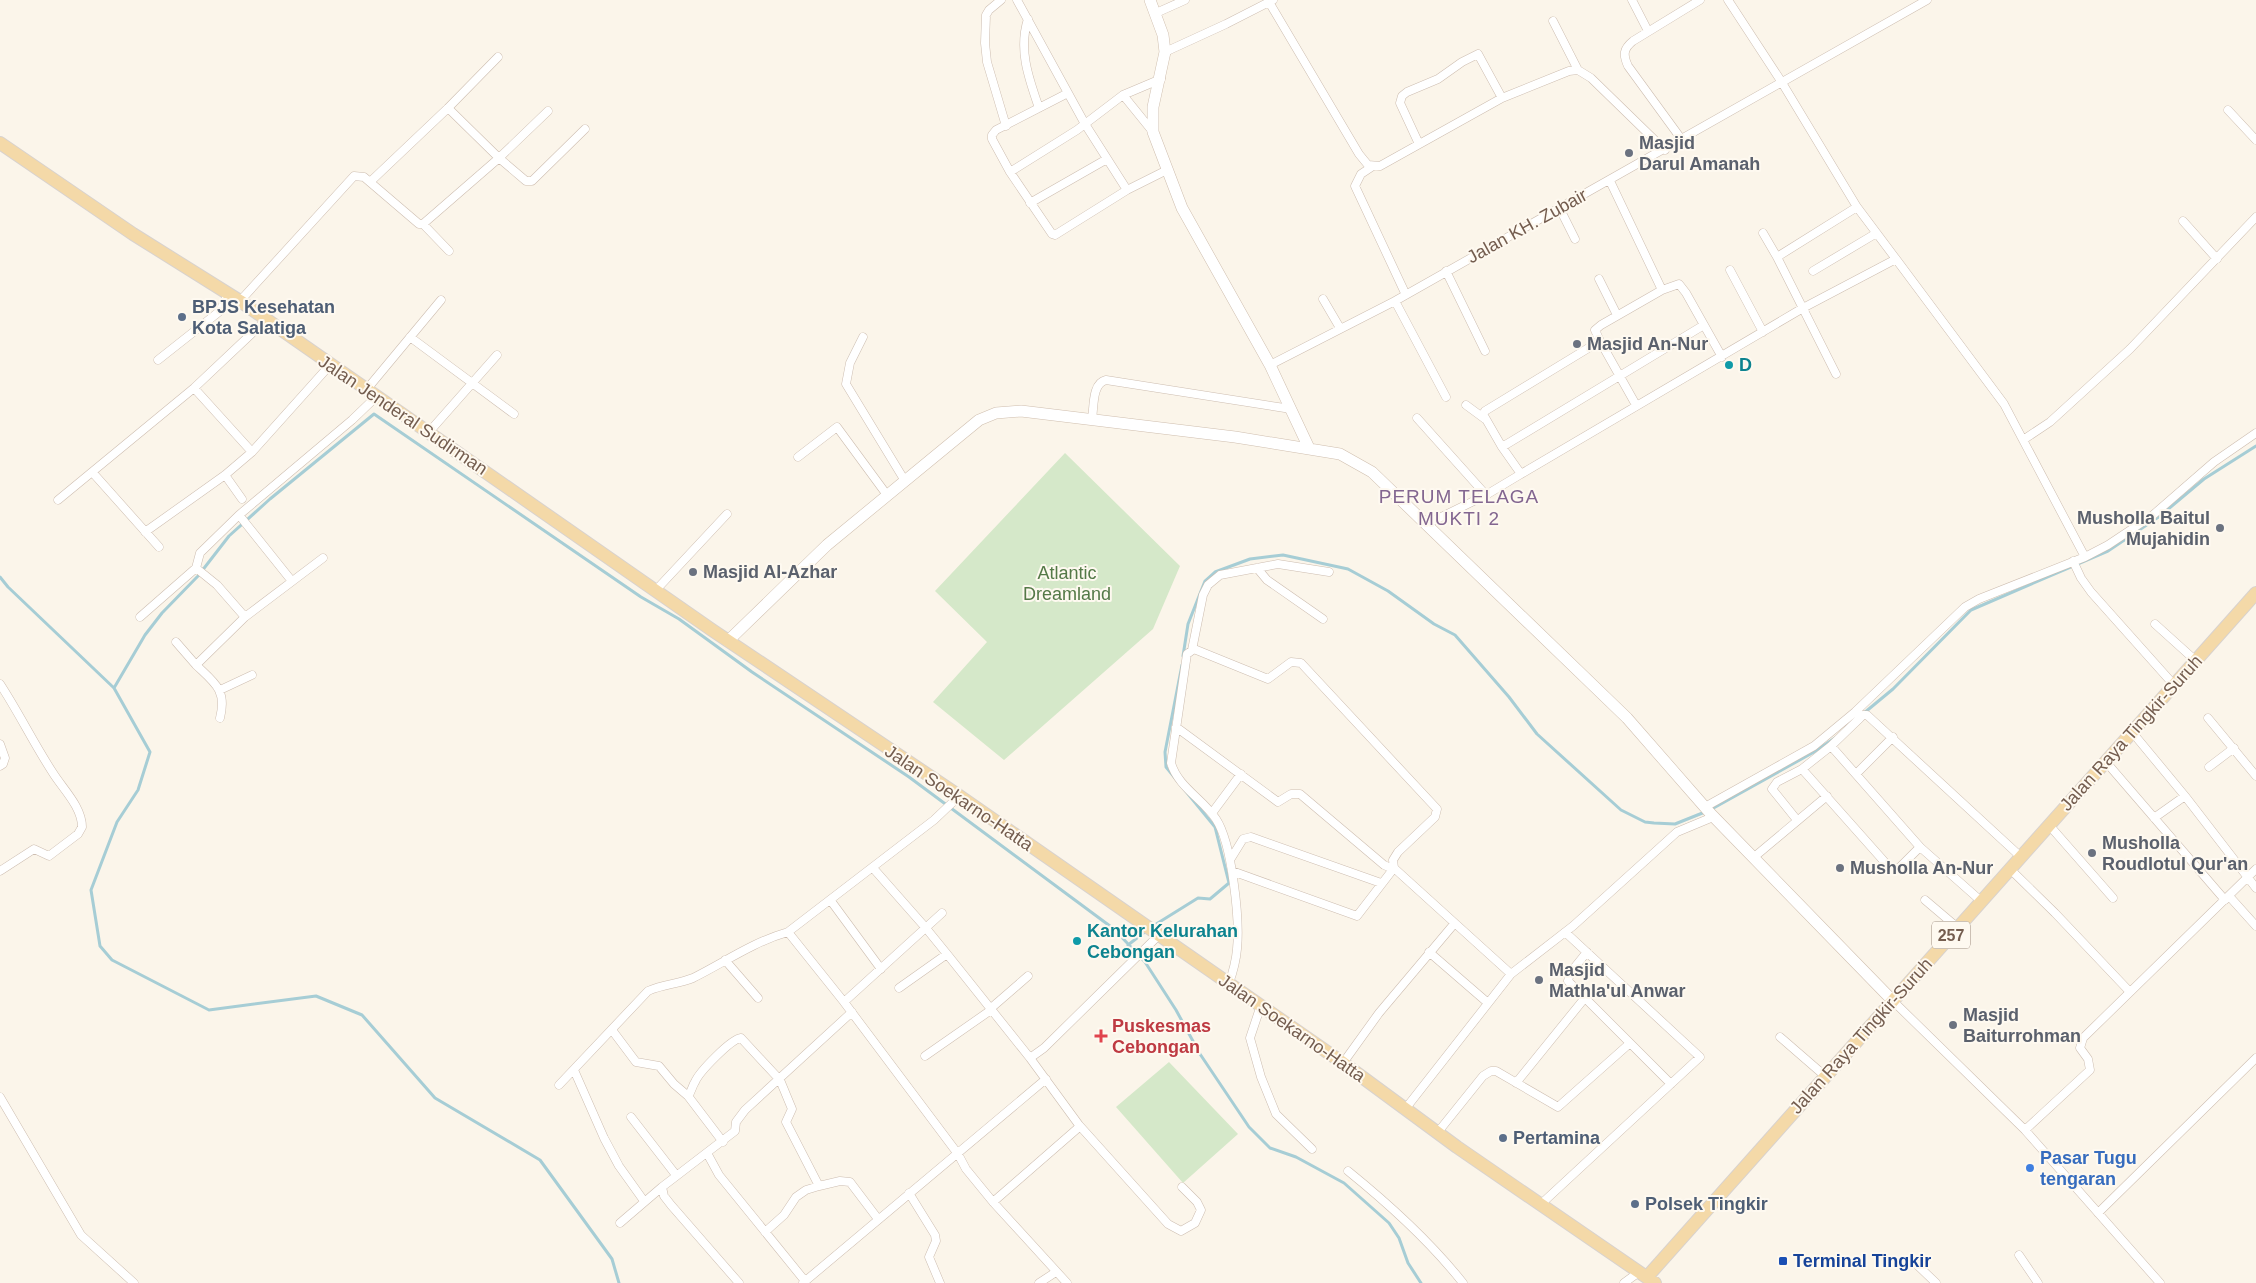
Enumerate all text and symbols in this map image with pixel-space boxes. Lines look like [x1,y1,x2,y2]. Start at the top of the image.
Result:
place label: Masjid Darul Amanah [1639,133,1760,174]
marker: Masjid Darul Amanah [1623,147,1635,159]
street label: Jalan KH. Zubair [1464,185,1590,267]
place label: BPJS Kesehatan Kota Salatiga [192,297,335,338]
marker: BPJS Kesehatan Kota Salatiga [176,311,188,323]
place label: Masjid An-Nur [1587,334,1708,354]
marker: Masjid An-Nur [1571,338,1583,350]
street label: Jalan Jenderal Sudirman [315,351,491,479]
place label: D [1739,355,1752,375]
marker: D [1723,359,1735,371]
district label: PERUM TELAGA MUKTI 2 [1379,486,1539,529]
place label: Musholla Baitul Mujahidin [2077,508,2210,549]
marker: Musholla Baitul Mujahidin [2214,522,2226,534]
place label: Masjid Al-Azhar [703,562,837,582]
park label: Atlantic Dreamland [1023,563,1111,604]
marker: Masjid Al-Azhar [687,566,699,578]
street label: Jalan Raya Tingkir-Suruh [2056,651,2206,815]
street label: Jalan Soekarno-Hatta [881,741,1038,856]
place label: Musholla Roudlotul Qur'an [2102,833,2248,874]
marker: Musholla Roudlotul Qur'an [2086,847,2098,859]
place label: Musholla An-Nur [1850,858,1993,878]
marker: Musholla An-Nur [1834,862,1846,874]
place label: Kantor Kelurahan Cebongan [1087,921,1238,962]
road number: 257 [1932,922,1970,948]
marker: Kantor Kelurahan Cebongan [1071,935,1083,947]
street label: Jalan Raya Tingkir-Suruh [1786,954,1936,1118]
place label: Masjid Mathla'ul Anwar [1549,960,1686,1001]
street label: Jalan Soekarno-Hatta [1215,970,1370,1087]
marker: Masjid Mathla'ul Anwar [1533,974,1545,986]
place label: Masjid Baiturrohman [1963,1005,2081,1046]
place label: Puskesmas Cebongan [1112,1016,1211,1057]
marker: Masjid Baiturrohman [1947,1019,1959,1031]
marker: Puskesmas Cebongan [1094,1029,1108,1043]
place label: Pertamina [1513,1128,1601,1148]
marker: Pertamina [1497,1132,1509,1144]
place label: Pasar Tugu tengaran [2040,1148,2137,1189]
marker: Pasar Tugu tengaran [2024,1162,2036,1174]
place label: Polsek Tingkir [1645,1194,1768,1214]
marker: Polsek Tingkir [1629,1198,1641,1210]
place label: Terminal Tingkir [1793,1251,1931,1271]
marker: Terminal Tingkir [1777,1255,1789,1267]

